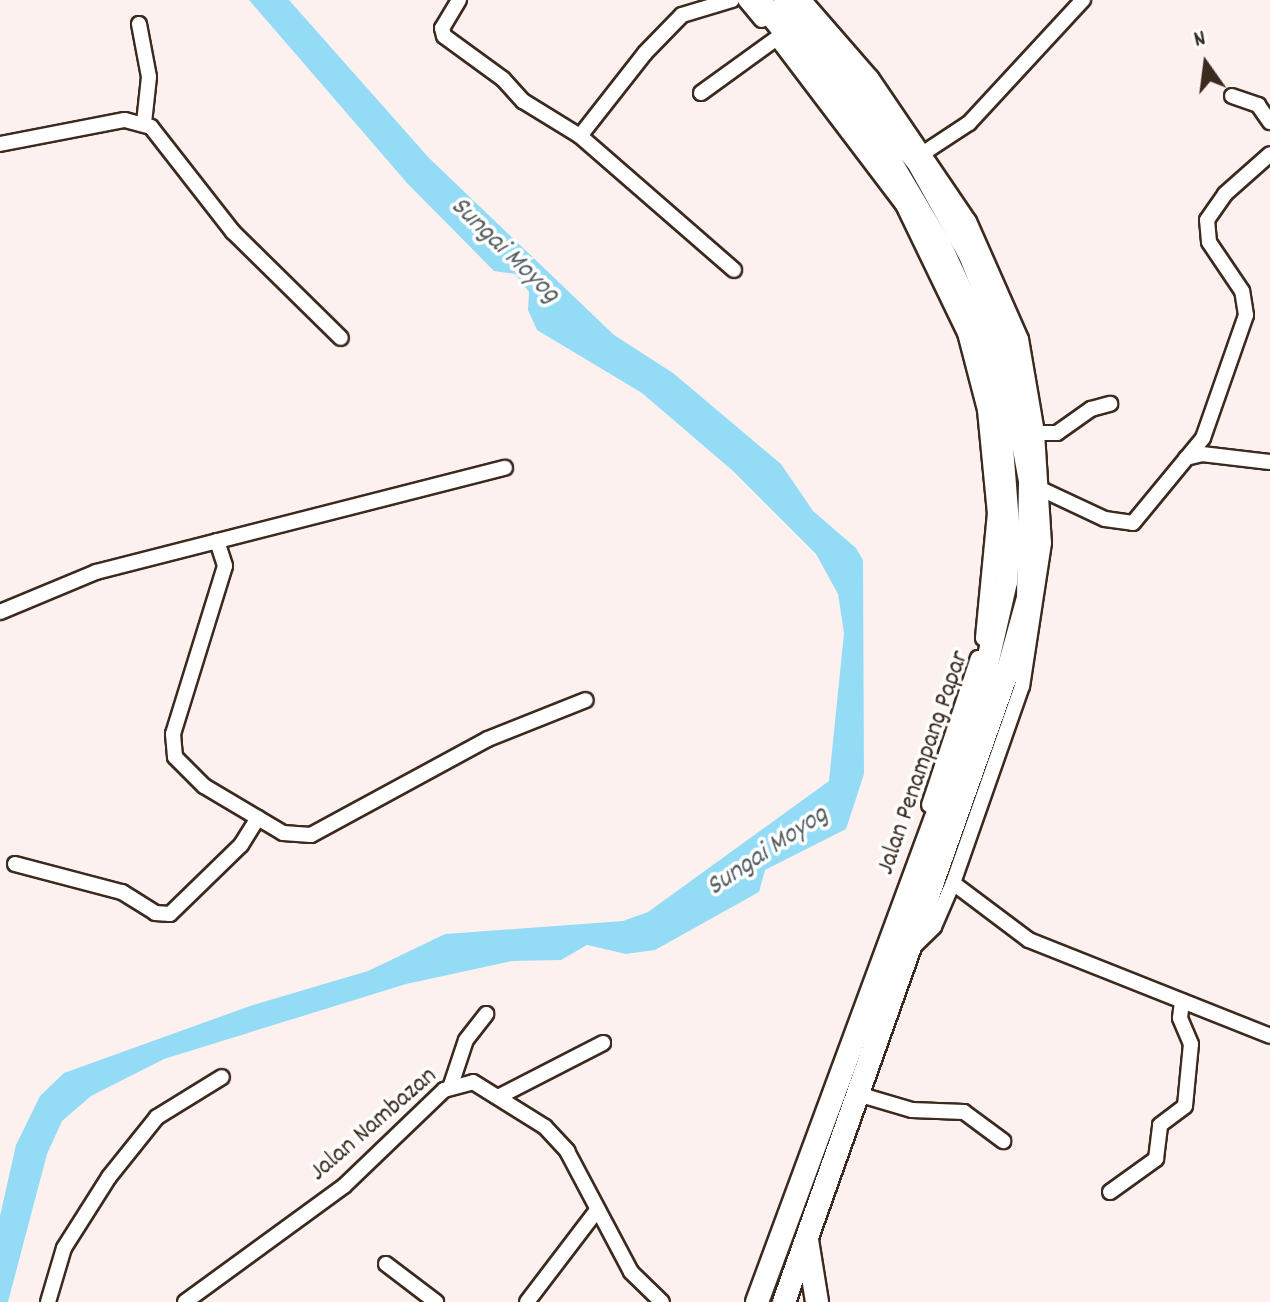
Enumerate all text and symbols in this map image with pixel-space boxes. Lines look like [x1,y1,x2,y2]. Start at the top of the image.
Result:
north arrow [1166,24,1246,104]
text: N [1191,24,1209,57]
water label: Sungai Moyog [442,191,566,311]
street label: Jalan Penampang Papar [871,647,977,879]
water label: Sungai Moyog [701,799,835,905]
street label: Jalan Nambazan [304,1061,444,1189]

